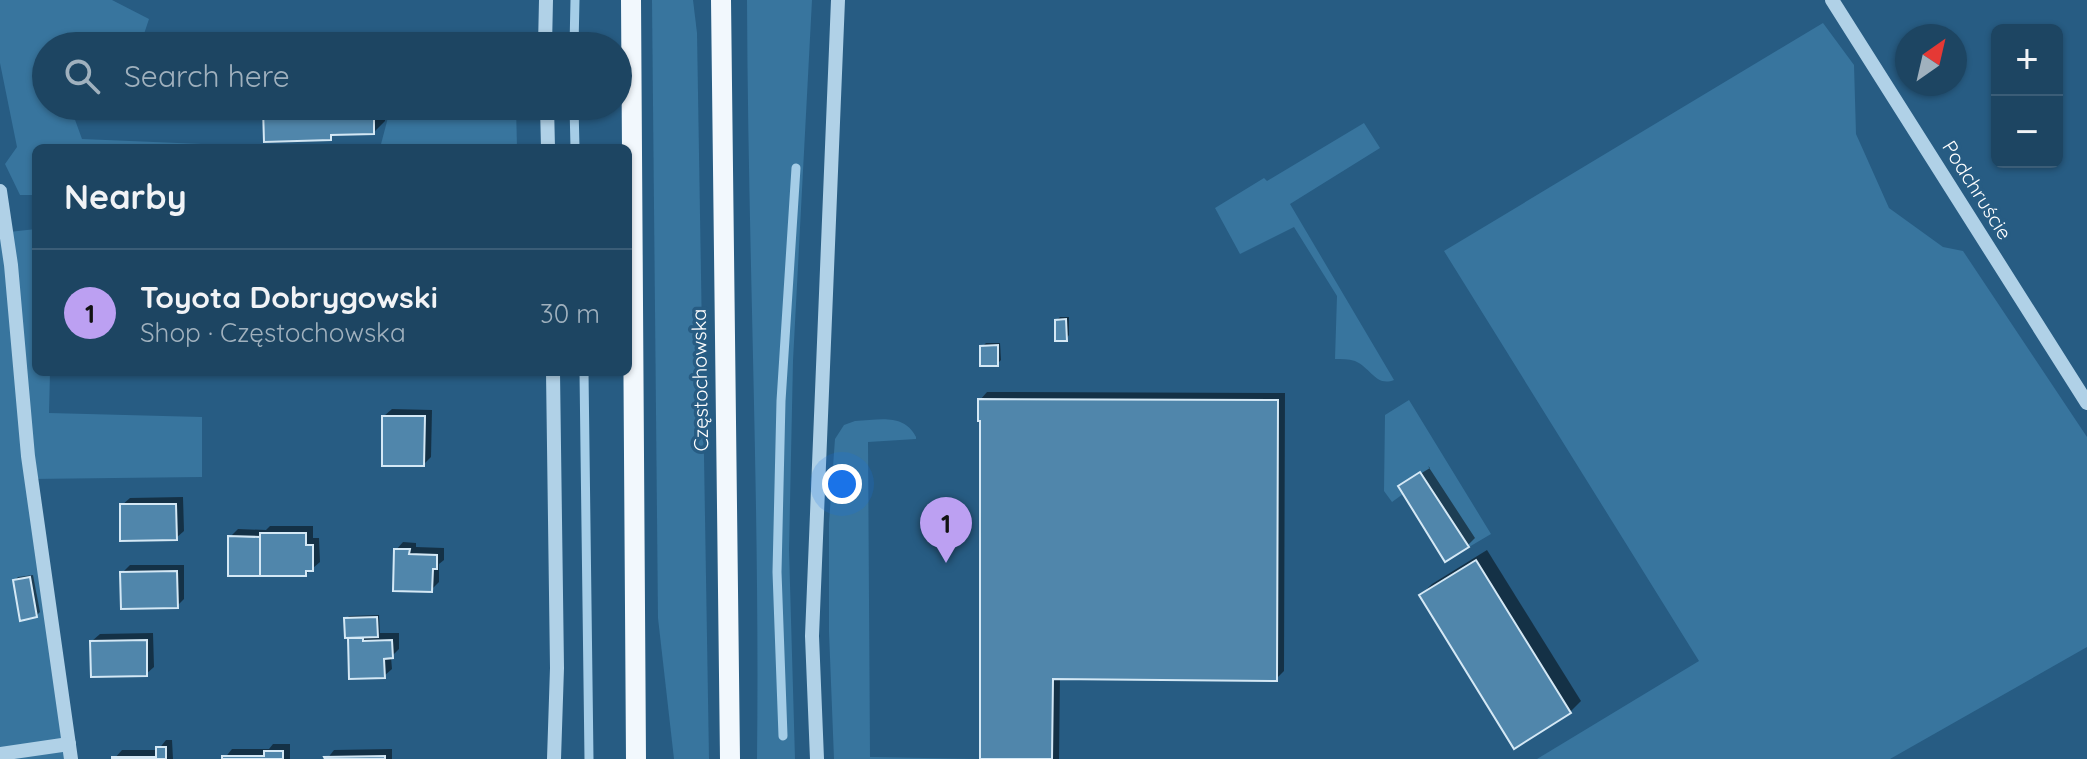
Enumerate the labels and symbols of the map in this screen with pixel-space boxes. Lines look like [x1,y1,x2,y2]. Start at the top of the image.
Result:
north arrow [1895,24,1967,96]
street label: Podchruście [1937,136,2018,244]
street label: Częstochowska [686,308,713,452]
your location [822,464,862,504]
pin: 1 [920,497,972,563]

